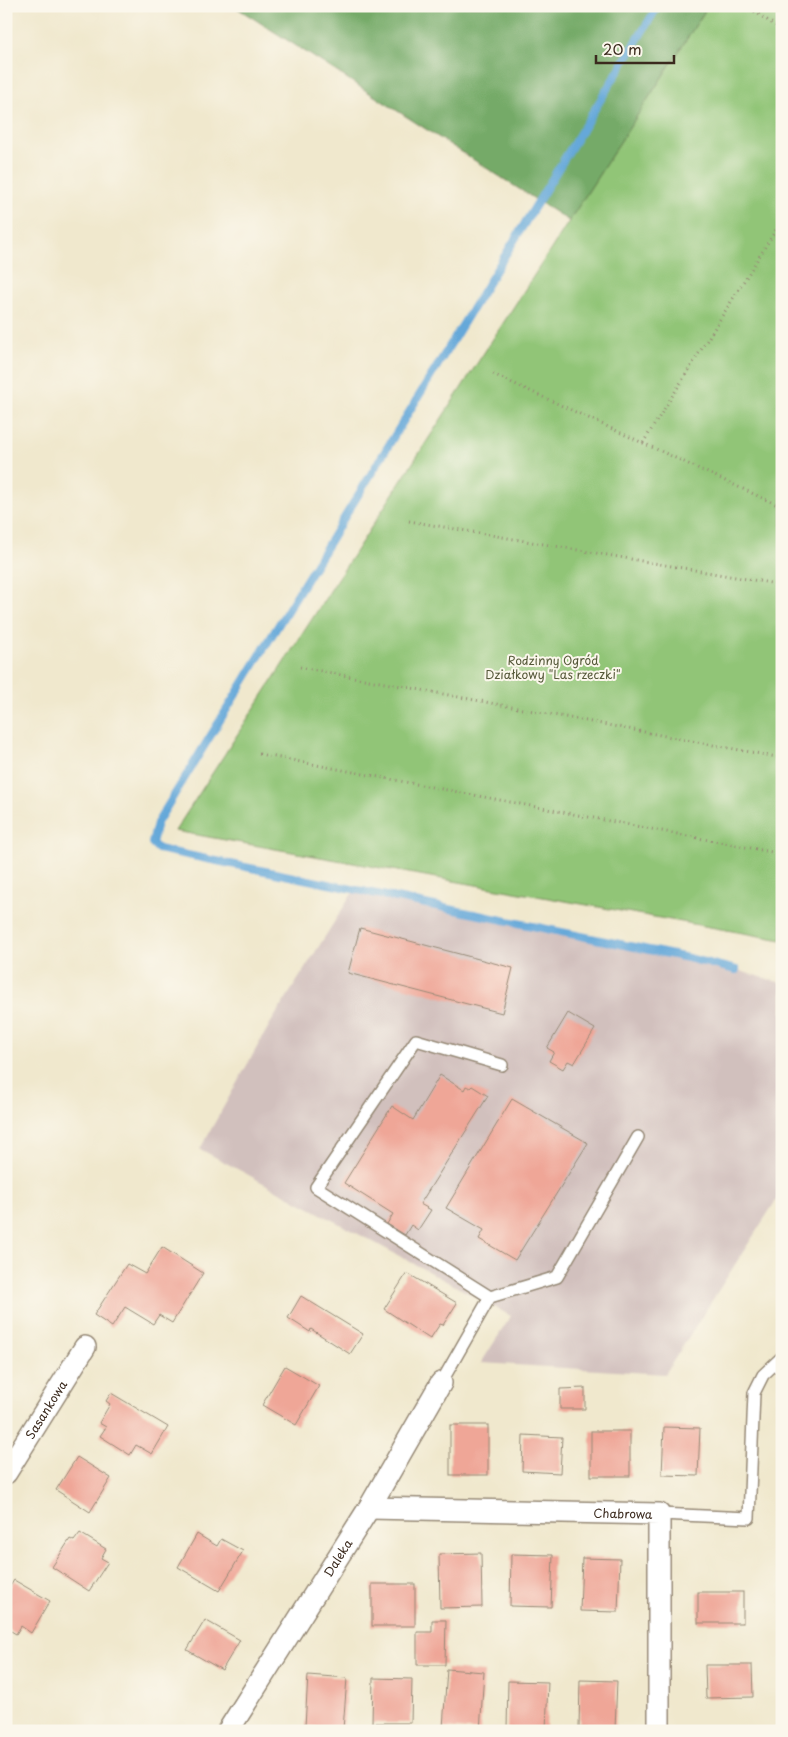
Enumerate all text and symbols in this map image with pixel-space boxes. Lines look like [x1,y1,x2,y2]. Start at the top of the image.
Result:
scale bar [596,32,673,64]
text: 20 m [603,37,642,60]
park label: Rodzinny Ogród Działkowy "Las rzeczki" [485,651,621,683]
street label: Sasankowa [21,1376,71,1442]
street label: Chabrowa [593,1504,653,1523]
street label: Daleka [319,1535,357,1580]

